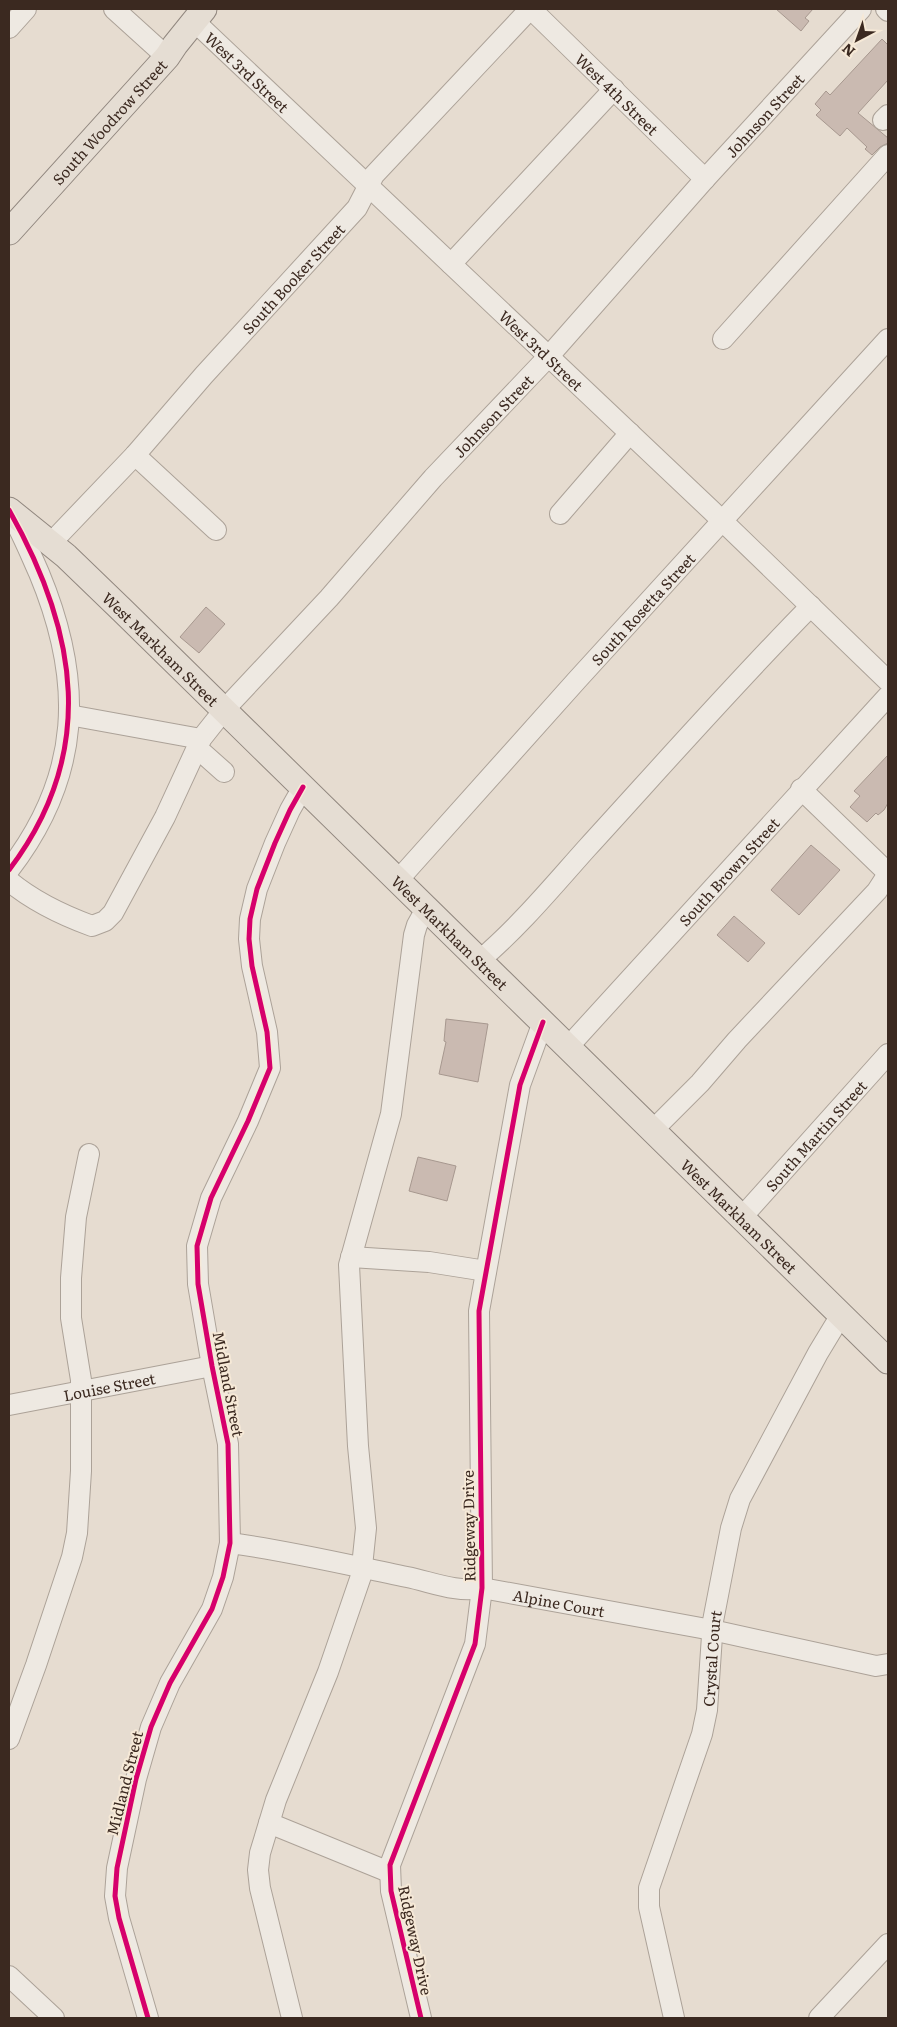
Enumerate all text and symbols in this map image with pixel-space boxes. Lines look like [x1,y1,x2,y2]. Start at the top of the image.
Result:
north arrow [832,15,882,65]
street label: West 3rd Street [200,26,295,117]
text: N [837,39,859,62]
street label: West 4th Street [571,47,664,140]
street label: South Woodrow Street [46,54,172,189]
street label: Johnson Street [719,67,809,162]
street label: South Booker Street [236,218,349,339]
street label: West 3rd Street [494,304,589,396]
street label: Johnson Street [447,369,538,462]
street label: South Rosetta Street [585,547,700,670]
street label: West Markham Street [98,586,225,711]
street label: South Brown Street [673,812,784,931]
street label: West Markham Street [387,869,514,995]
street label: South Martin Street [759,1074,872,1196]
street label: West Markham Street [676,1153,803,1278]
street label: Midland Street [208,1329,250,1439]
street label: Louise Street [61,1366,157,1406]
street label: Ridgeway Drive [456,1470,480,1582]
street label: Alpine Court [511,1582,607,1622]
street label: Crystal Court [696,1608,726,1707]
street label: Midland Street [100,1728,148,1838]
street label: Ridgeway Drive [393,1883,439,1997]

